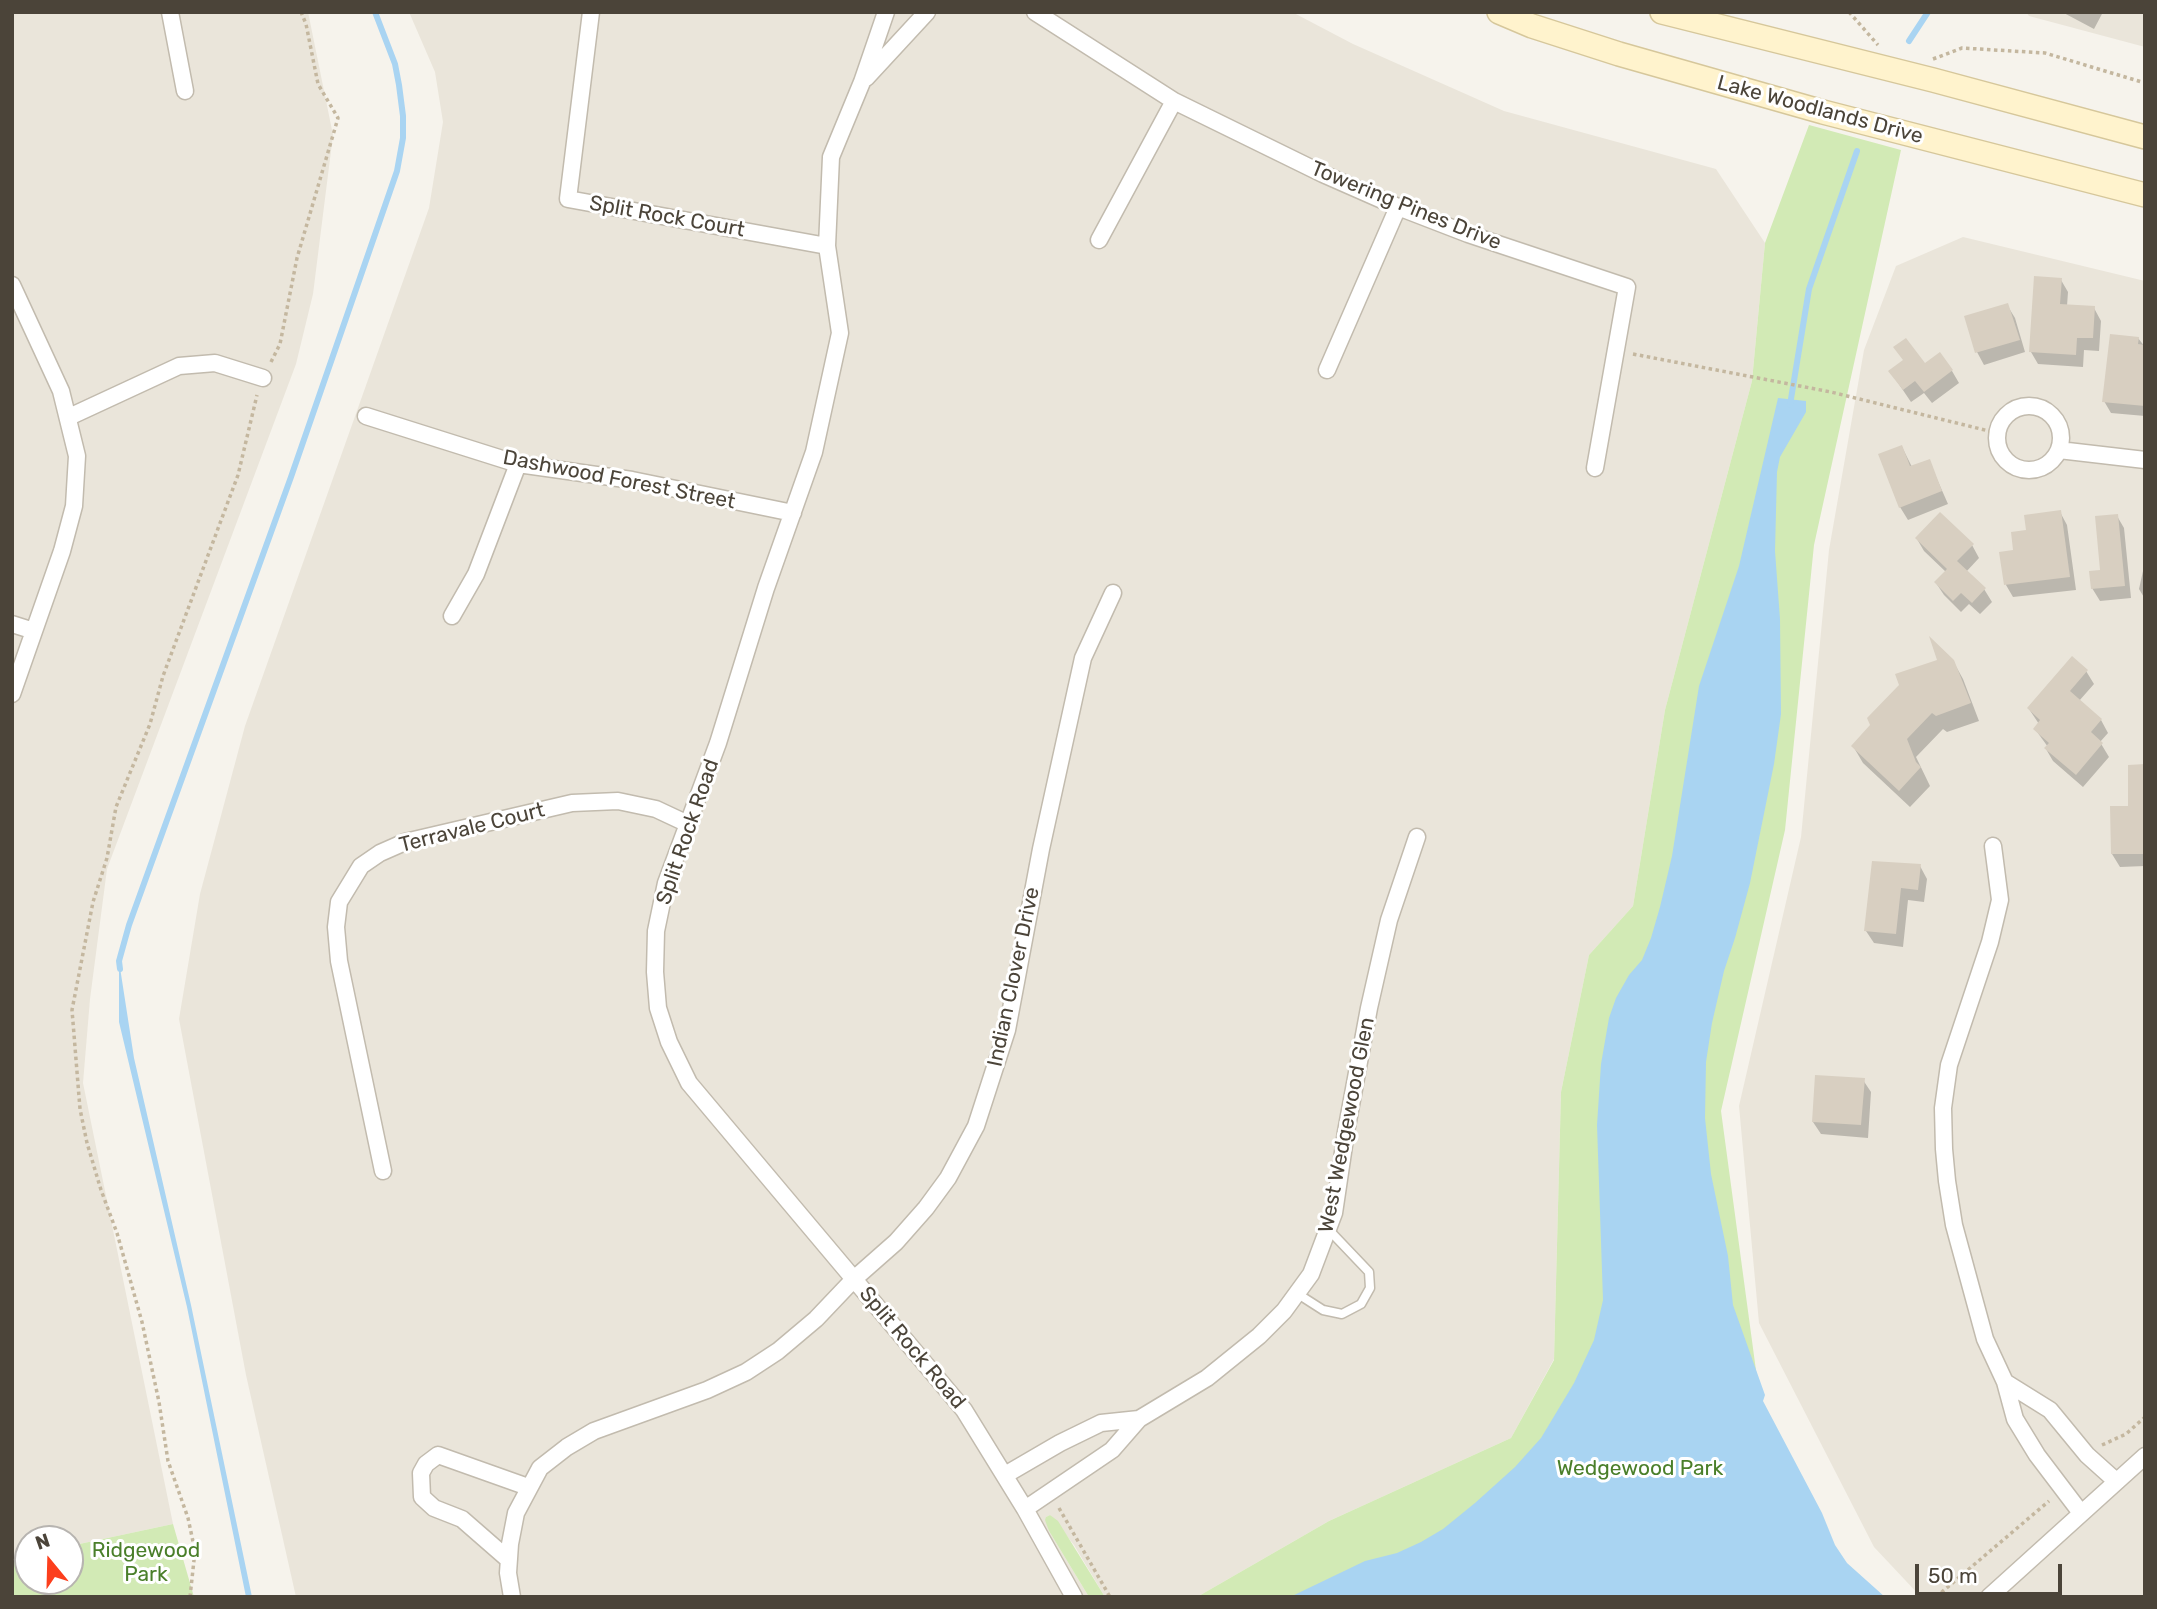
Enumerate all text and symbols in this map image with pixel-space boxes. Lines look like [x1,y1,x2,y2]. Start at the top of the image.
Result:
street label: Lake Woodlands Drive [1714,70,1926,150]
street label: Towering Pines Drive [1307,156,1505,256]
street label: Split Rock Court [587,191,747,243]
street label: Dashwood Forest Street [501,445,737,515]
street label: Split Rock Road [651,756,725,908]
street label: Terravale Court [397,798,547,858]
street label: Indian Clover Drive [983,885,1045,1069]
street label: West Wedgewood Glen [1314,1015,1380,1235]
street label: Split Rock Road [853,1282,971,1414]
park label: Wedgewood Park [1557,1456,1723,1482]
north arrow [14,1525,84,1595]
text: N [32,1528,53,1555]
park label: Ridgewood Park [92,1538,200,1588]
scale bar [1919,1550,2066,1594]
text: 50 m [1928,1563,1978,1588]

